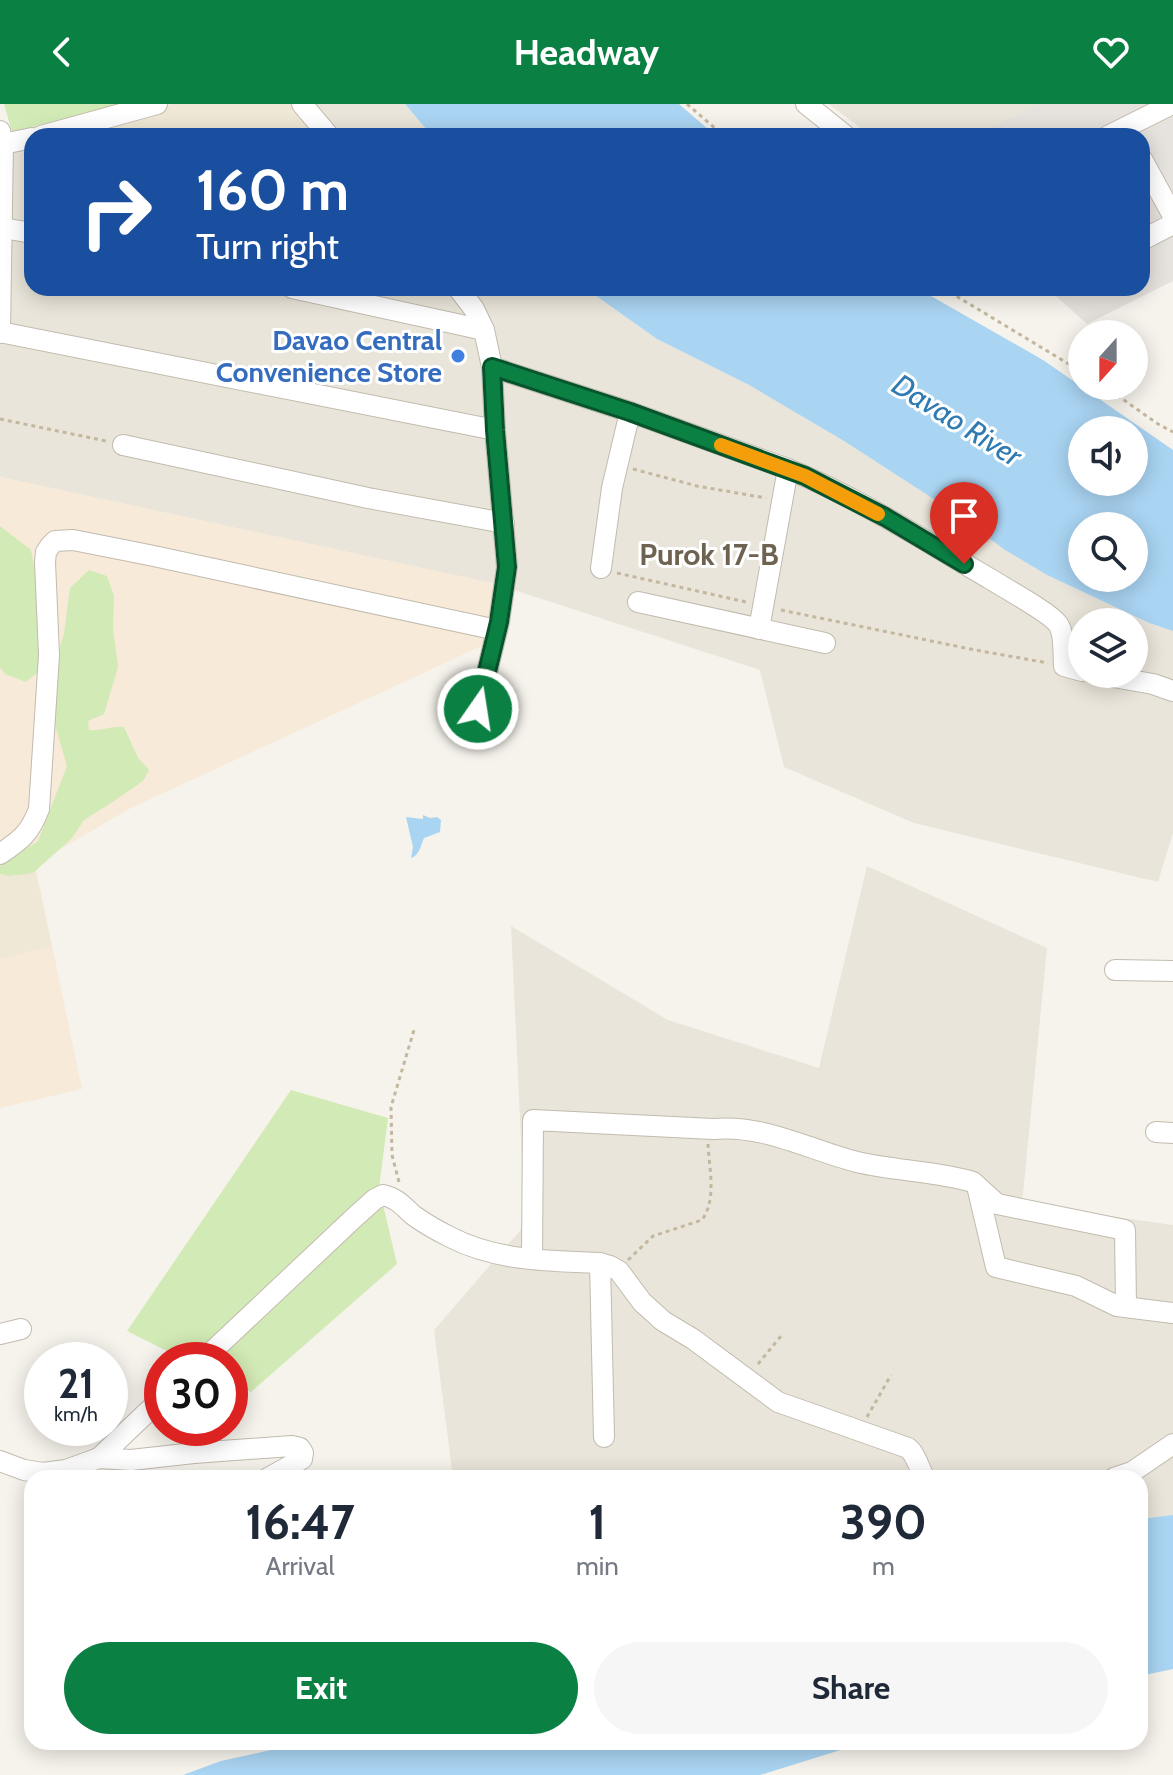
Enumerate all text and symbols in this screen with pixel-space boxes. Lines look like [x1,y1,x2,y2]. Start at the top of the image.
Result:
icon: back [40,30,84,74]
text: Headway [514,30,659,74]
icon: heart [1089,30,1133,74]
text: 160 m [196,156,349,224]
icon: right [64,160,168,264]
text: Turn right [196,224,339,268]
north arrow [1068,320,1148,400]
map controls [1068,320,1148,688]
place label: Davao Central Convenience Store [216,323,442,389]
marker: Davao Central Convenience Store [449,347,467,365]
water label: Davao River [885,366,1030,475]
button: sound [1068,416,1148,496]
pin [930,482,998,564]
icon: arrive [942,494,986,538]
button: search [1068,512,1148,592]
district label: Purok 17-B [639,536,779,573]
button: layers [1068,608,1148,688]
position arrow [436,667,520,751]
speed limit sign: 30 [144,1342,248,1446]
text: 21 [58,1359,94,1408]
text: km/h [54,1402,98,1426]
text: 16:47 [245,1493,355,1551]
text: 1 [589,1493,606,1551]
text: 390 [840,1493,927,1551]
text: Arrival [265,1550,335,1582]
text: min [576,1550,619,1582]
text: m [872,1550,895,1582]
button: Exit [64,1642,578,1734]
button: Share [594,1642,1108,1734]

